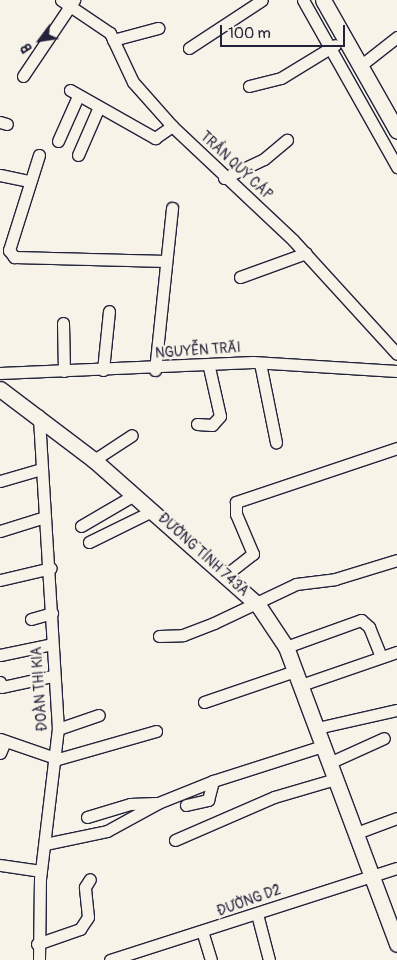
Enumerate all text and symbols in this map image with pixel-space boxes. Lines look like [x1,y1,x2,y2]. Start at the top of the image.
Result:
north arrow [15,15,65,65]
scale bar [222,15,347,47]
text: 100 m [228,24,271,43]
text: B [17,40,36,56]
street label: TRẦN QUÝ CÁP [196,128,276,204]
street label: NGUYỄN TRÃI [155,340,241,362]
street label: ĐƯỜNG TỈNH 743A [154,510,252,600]
street label: ĐOÀN THỊ KIA [29,646,51,732]
street label: ĐƯỜNG D2 [215,882,283,920]

